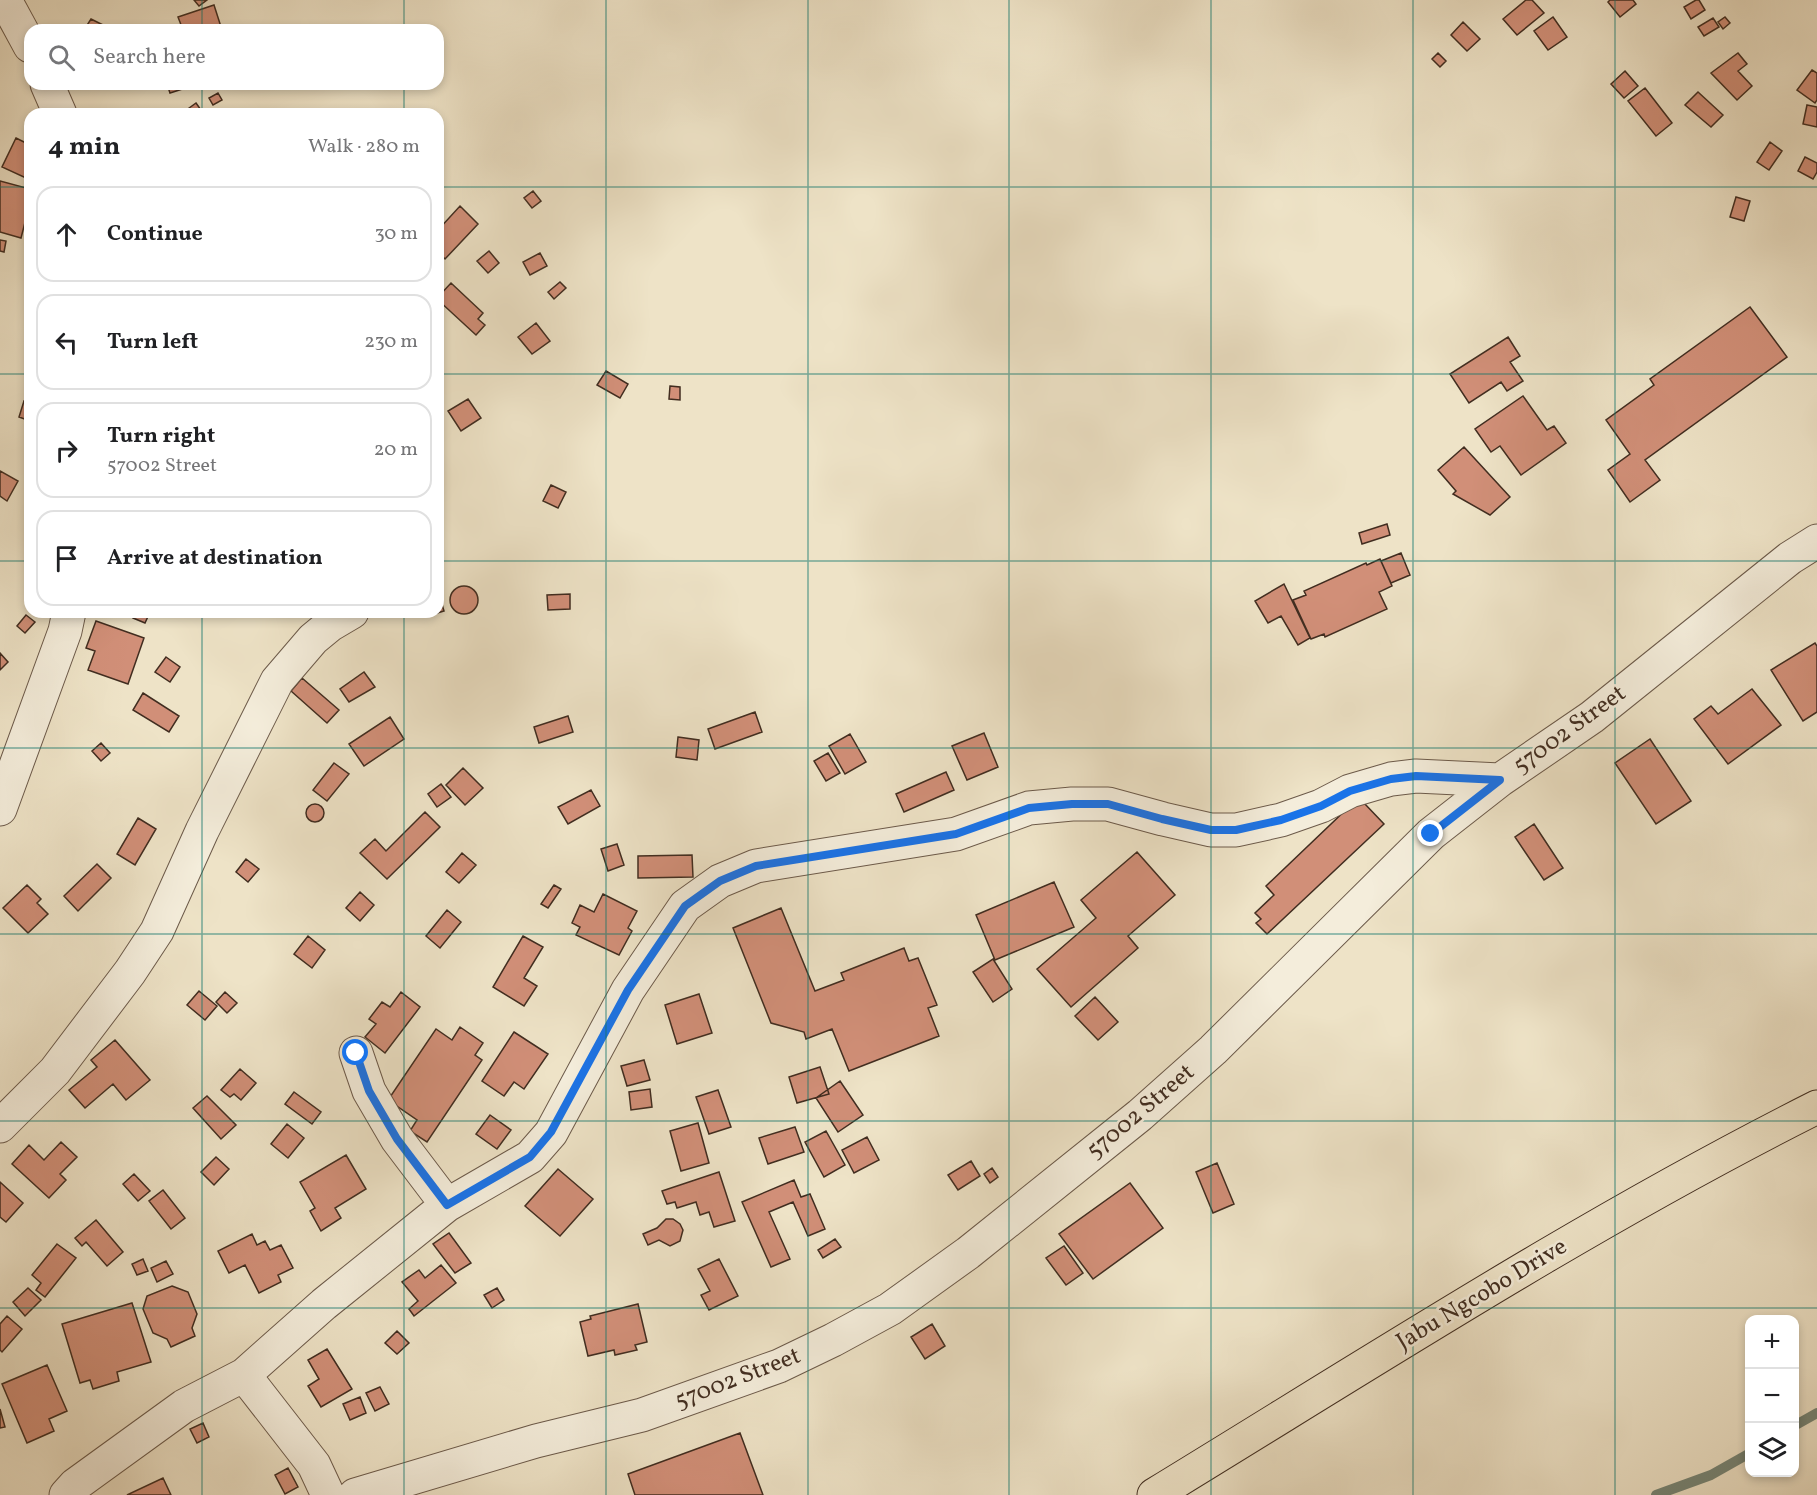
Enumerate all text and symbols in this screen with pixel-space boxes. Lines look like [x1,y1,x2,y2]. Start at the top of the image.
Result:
search box [24,24,444,90]
icon: search [45,41,78,74]
text: Search here [93,42,206,73]
text: 4 min [48,129,120,165]
text: Walk · 280 m [308,133,420,161]
icon: ahead [50,218,83,251]
text: Continue [107,219,203,250]
text: 30 m [374,220,418,248]
icon: left [50,326,83,359]
text: Turn left [107,327,198,358]
text: 230 m [364,328,418,356]
text: Turn right [107,421,215,452]
icon: right [50,434,83,467]
text: 20 m [374,436,418,464]
text: 57002 Street [107,452,217,480]
icon: arrive [50,542,83,575]
text: Arrive at destination [107,543,323,574]
street label: 57002 Street [1507,677,1633,783]
route end [1417,820,1443,846]
route start [342,1039,368,1065]
street label: 57002 Street [1079,1057,1203,1167]
street label: Jabu Ngcobo Drive [1390,1230,1574,1360]
map controls [1745,1315,1799,1477]
button: + [1745,1315,1799,1369]
street label: 57002 Street [670,1339,806,1419]
button: − [1745,1369,1799,1423]
button: layers [1745,1423,1799,1477]

